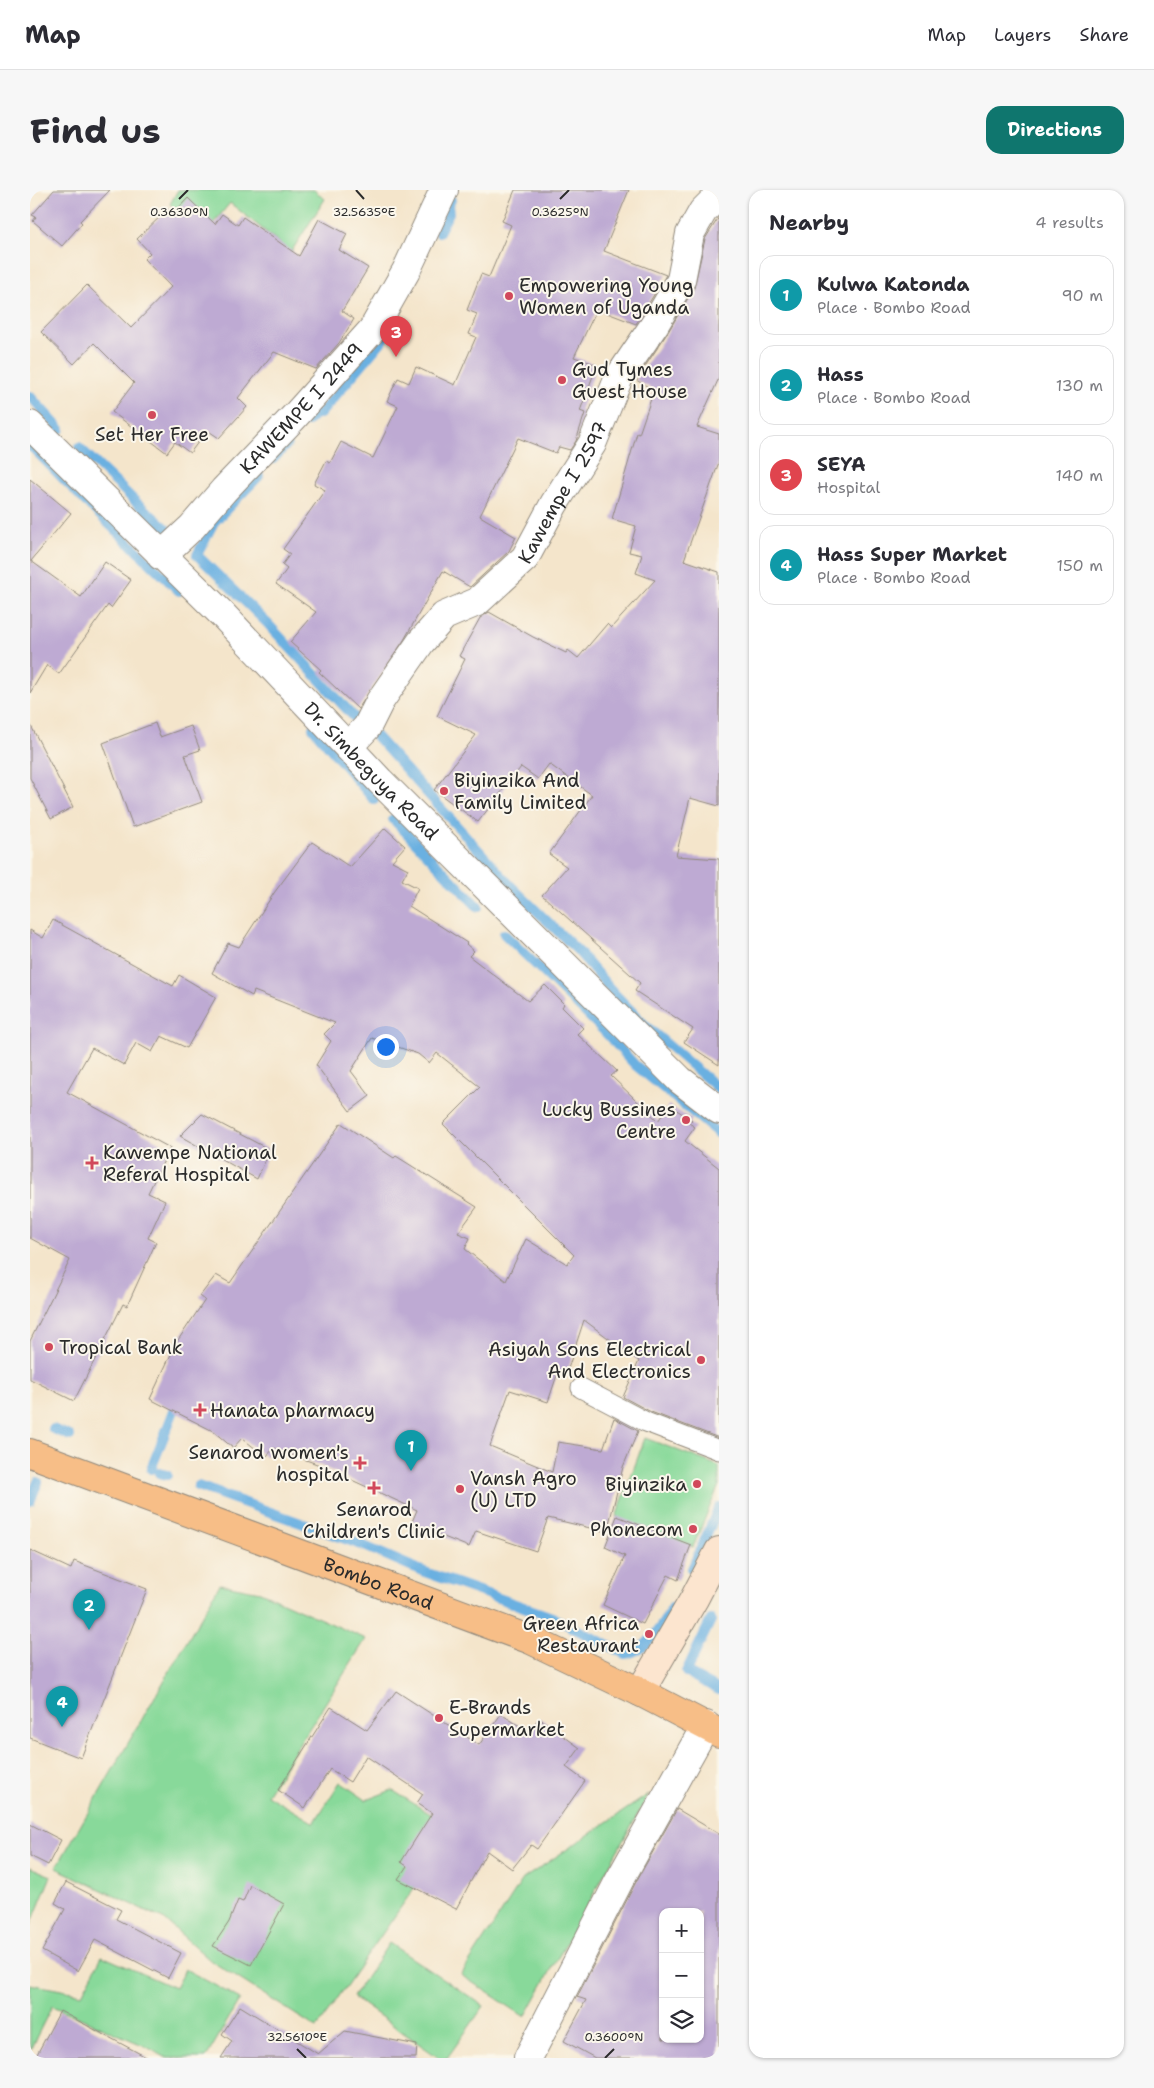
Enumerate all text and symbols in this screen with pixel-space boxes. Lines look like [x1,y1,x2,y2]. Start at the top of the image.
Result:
text: Map [25,19,81,51]
text: Map [928,23,966,47]
text: Layers [994,23,1051,47]
text: Share [1079,23,1129,47]
button: Directions [986,106,1124,154]
text: Find us [30,107,161,154]
text: 0.3630°N [150,204,208,220]
text: 32.5635°E [333,204,395,220]
text: 0.3625°N [531,204,589,220]
text: Nearby [769,209,849,237]
text: 4 results [1035,212,1104,233]
text: Kulwa Katonda [817,272,970,297]
place label: Empowering Young Women of Uganda [519,273,694,320]
text: 1 [782,285,790,306]
text: 90 m [1062,285,1103,306]
marker: Empowering Young Women of Uganda [503,290,515,302]
text: Place · Bombo Road [817,297,971,318]
pin: 3 [380,316,412,357]
street label: KAWEMPE I 2449 [234,337,368,479]
place label: Gud Tymes Guest House [572,357,687,404]
text: Hass [817,362,864,387]
marker: Gud Tymes Guest House [556,374,568,386]
text: 2 [780,375,792,396]
text: 130 m [1056,375,1103,396]
text: Place · Bombo Road [817,387,971,408]
marker: Set Her Free [146,409,158,421]
street label: Kawempe I 2597 [512,417,613,568]
place label: Set Her Free [95,422,209,447]
text: SEYA [817,452,866,477]
text: 3 [780,465,792,486]
text: 140 m [1056,465,1103,486]
text: Hospital [817,477,880,498]
text: Hass Super Market [817,542,1007,567]
text: 4 [780,555,792,576]
text: 150 m [1056,555,1103,576]
text: Place · Bombo Road [817,567,971,588]
street label: Dr. Simbeguya Road [298,696,444,846]
place label: Biyinzika And Family Limited [454,768,587,815]
marker: Biyinzika And Family Limited [438,785,450,797]
your location [373,1034,399,1060]
place label: Lucky Bussines Centre [542,1097,676,1144]
marker: Lucky Bussines Centre [680,1114,692,1126]
place label: Kawempe National Referal Hospital [103,1140,277,1187]
marker: Kawempe National Referal Hospital [85,1156,99,1170]
place label: Tropical Bank [59,1335,183,1360]
place label: Asiyah Sons Electrical And Electronics [488,1337,691,1384]
marker: Tropical Bank [43,1341,55,1353]
marker: Asiyah Sons Electrical And Electronics [695,1354,707,1366]
place label: Hanata pharmacy [210,1398,375,1423]
marker: Hanata pharmacy [194,1404,206,1416]
pin: 1 [395,1430,427,1471]
place label: Senarod women's hospital [189,1440,349,1487]
marker: Senarod women's hospital [353,1456,367,1470]
place label: Vansh Agro (U) LTD [470,1466,577,1513]
place label: Biyinzika [605,1472,687,1497]
marker: Biyinzika [691,1478,703,1490]
marker: Senarod Children's Clinic [367,1481,381,1495]
marker: Vansh Agro (U) LTD [454,1483,466,1495]
place label: Senarod Children's Clinic [303,1497,445,1544]
place label: Phonecom [590,1517,683,1542]
marker: Phonecom [687,1523,699,1535]
street label: Bombo Road [320,1552,437,1616]
pin: 2 [73,1589,105,1630]
place label: Green Africa Restaurant [523,1611,639,1658]
marker: Green Africa Restaurant [643,1628,655,1640]
pin: 4 [46,1686,78,1727]
place label: E-Brands Supermarket [449,1695,565,1742]
marker: E-Brands Supermarket [433,1712,445,1724]
map controls [659,1908,704,2043]
button: + [659,1908,704,1953]
button: − [659,1953,704,1998]
button: layers [659,1998,704,2043]
text: 32.5610°E [267,2029,327,2045]
text: 0.3600°N [585,2029,643,2045]

